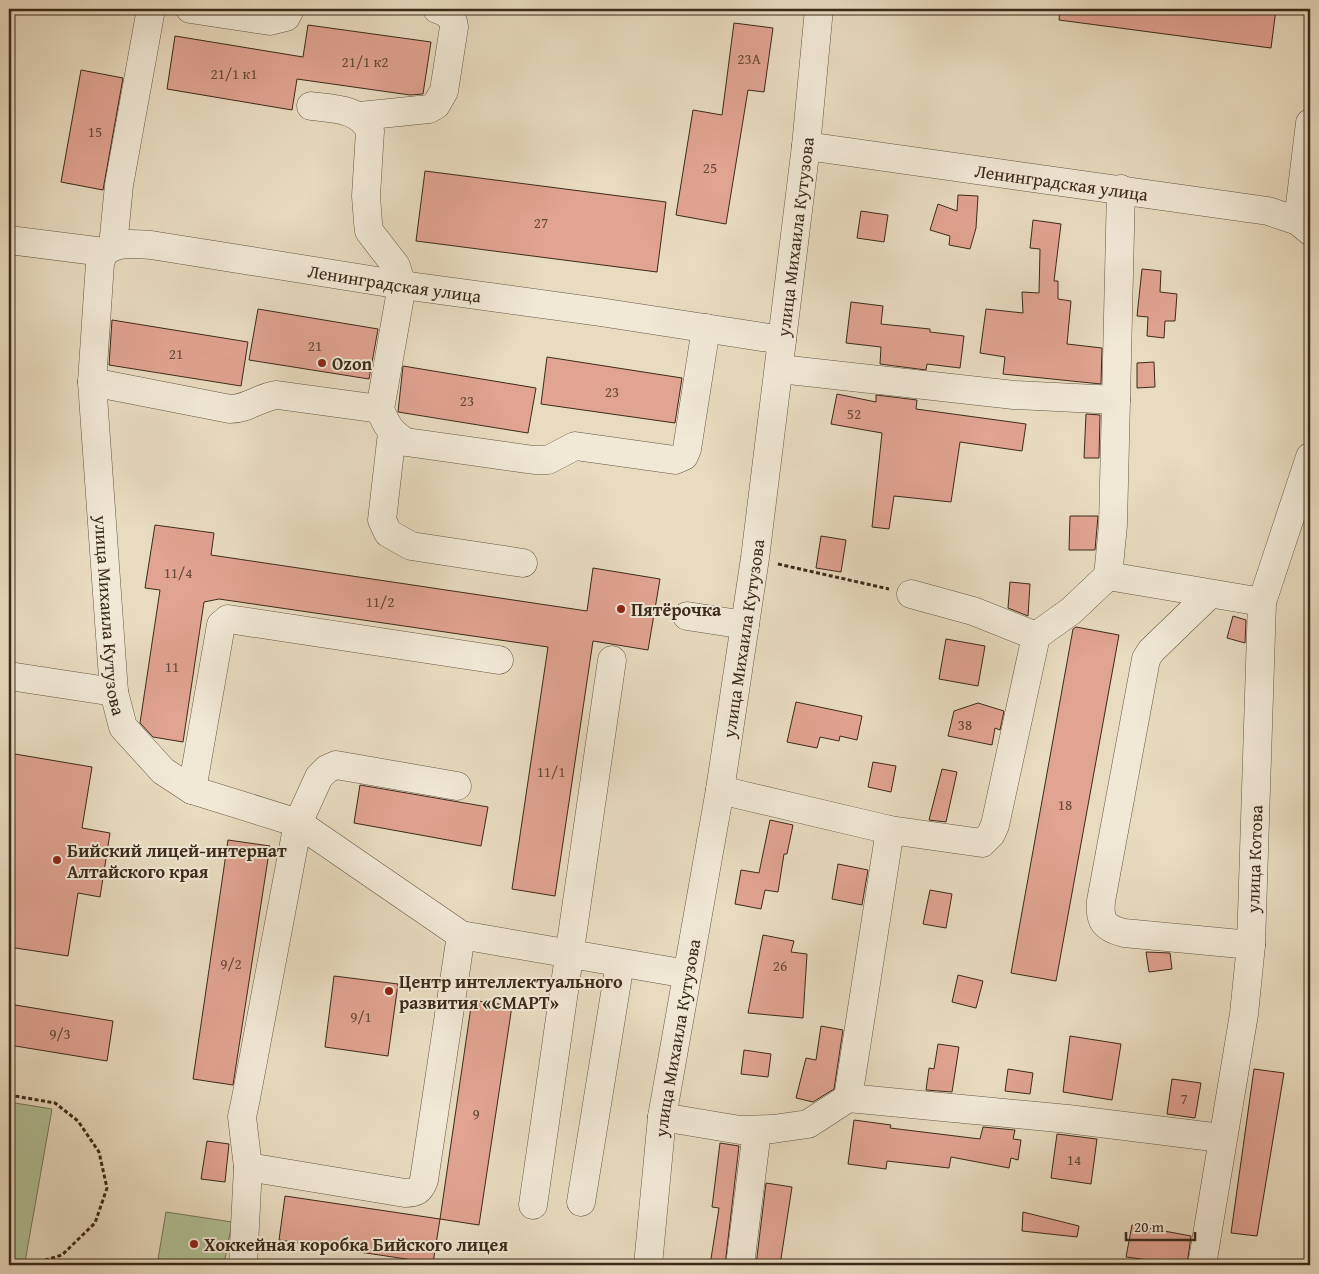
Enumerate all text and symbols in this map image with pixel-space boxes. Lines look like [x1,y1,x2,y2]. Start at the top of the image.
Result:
house number: 23А [737,48,761,69]
house number: 21/1 к2 [341,51,389,72]
house number: 21/1 к1 [210,63,258,84]
house number: 15 [88,121,102,142]
street label: улица Михаила Кутузова [769,135,820,339]
street label: Ленинградская улица [973,156,1150,208]
house number: 25 [703,157,717,178]
house number: 27 [534,212,548,233]
street label: Ленинградская улица [306,257,483,309]
house number: 21 [308,335,322,356]
house number: 21 [169,343,183,364]
place label: Ozon [332,350,372,377]
marker: Ozon [316,357,328,369]
house number: 23 [605,381,619,402]
house number: 23 [460,390,474,411]
house number: 52 [847,403,861,424]
street label: улица Михаила Кутузова [88,513,133,719]
street label: улица Михаила Кутузова [714,537,771,741]
house number: 11/4 [164,562,192,583]
house number: 11/2 [366,591,394,612]
place label: Пятёрочка [631,596,722,623]
marker: Пятёрочка [615,603,627,615]
house number: 11 [165,656,179,677]
house number: 38 [958,714,972,735]
house number: 11/1 [537,761,565,782]
house number: 18 [1058,794,1072,815]
street label: улица Котова [1239,804,1269,914]
place label: Бийский лицей-интернат Алтайского края [67,837,287,885]
marker: Бийский лицей-интернат Алтайского края [51,854,63,866]
street label: улица Михаила Кутузова [647,936,707,1139]
house number: 9/2 [220,953,242,974]
house number: 26 [773,955,787,976]
place label: Центр интеллектуального развития «СМАРТ» [399,968,623,1016]
marker: Центр интеллектуального развития «СМАРТ» [383,985,395,997]
house number: 9/1 [350,1006,372,1027]
house number: 9/3 [49,1023,71,1044]
house number: 7 [1180,1088,1188,1109]
house number: 9 [472,1103,480,1124]
house number: 14 [1067,1149,1081,1170]
scale bar [1126,1209,1195,1241]
text: 20 m [1134,1216,1165,1237]
place label: Хоккейная коробка Бийского лицея [204,1231,508,1258]
marker: Хоккейная коробка Бийского лицея [188,1238,200,1250]

